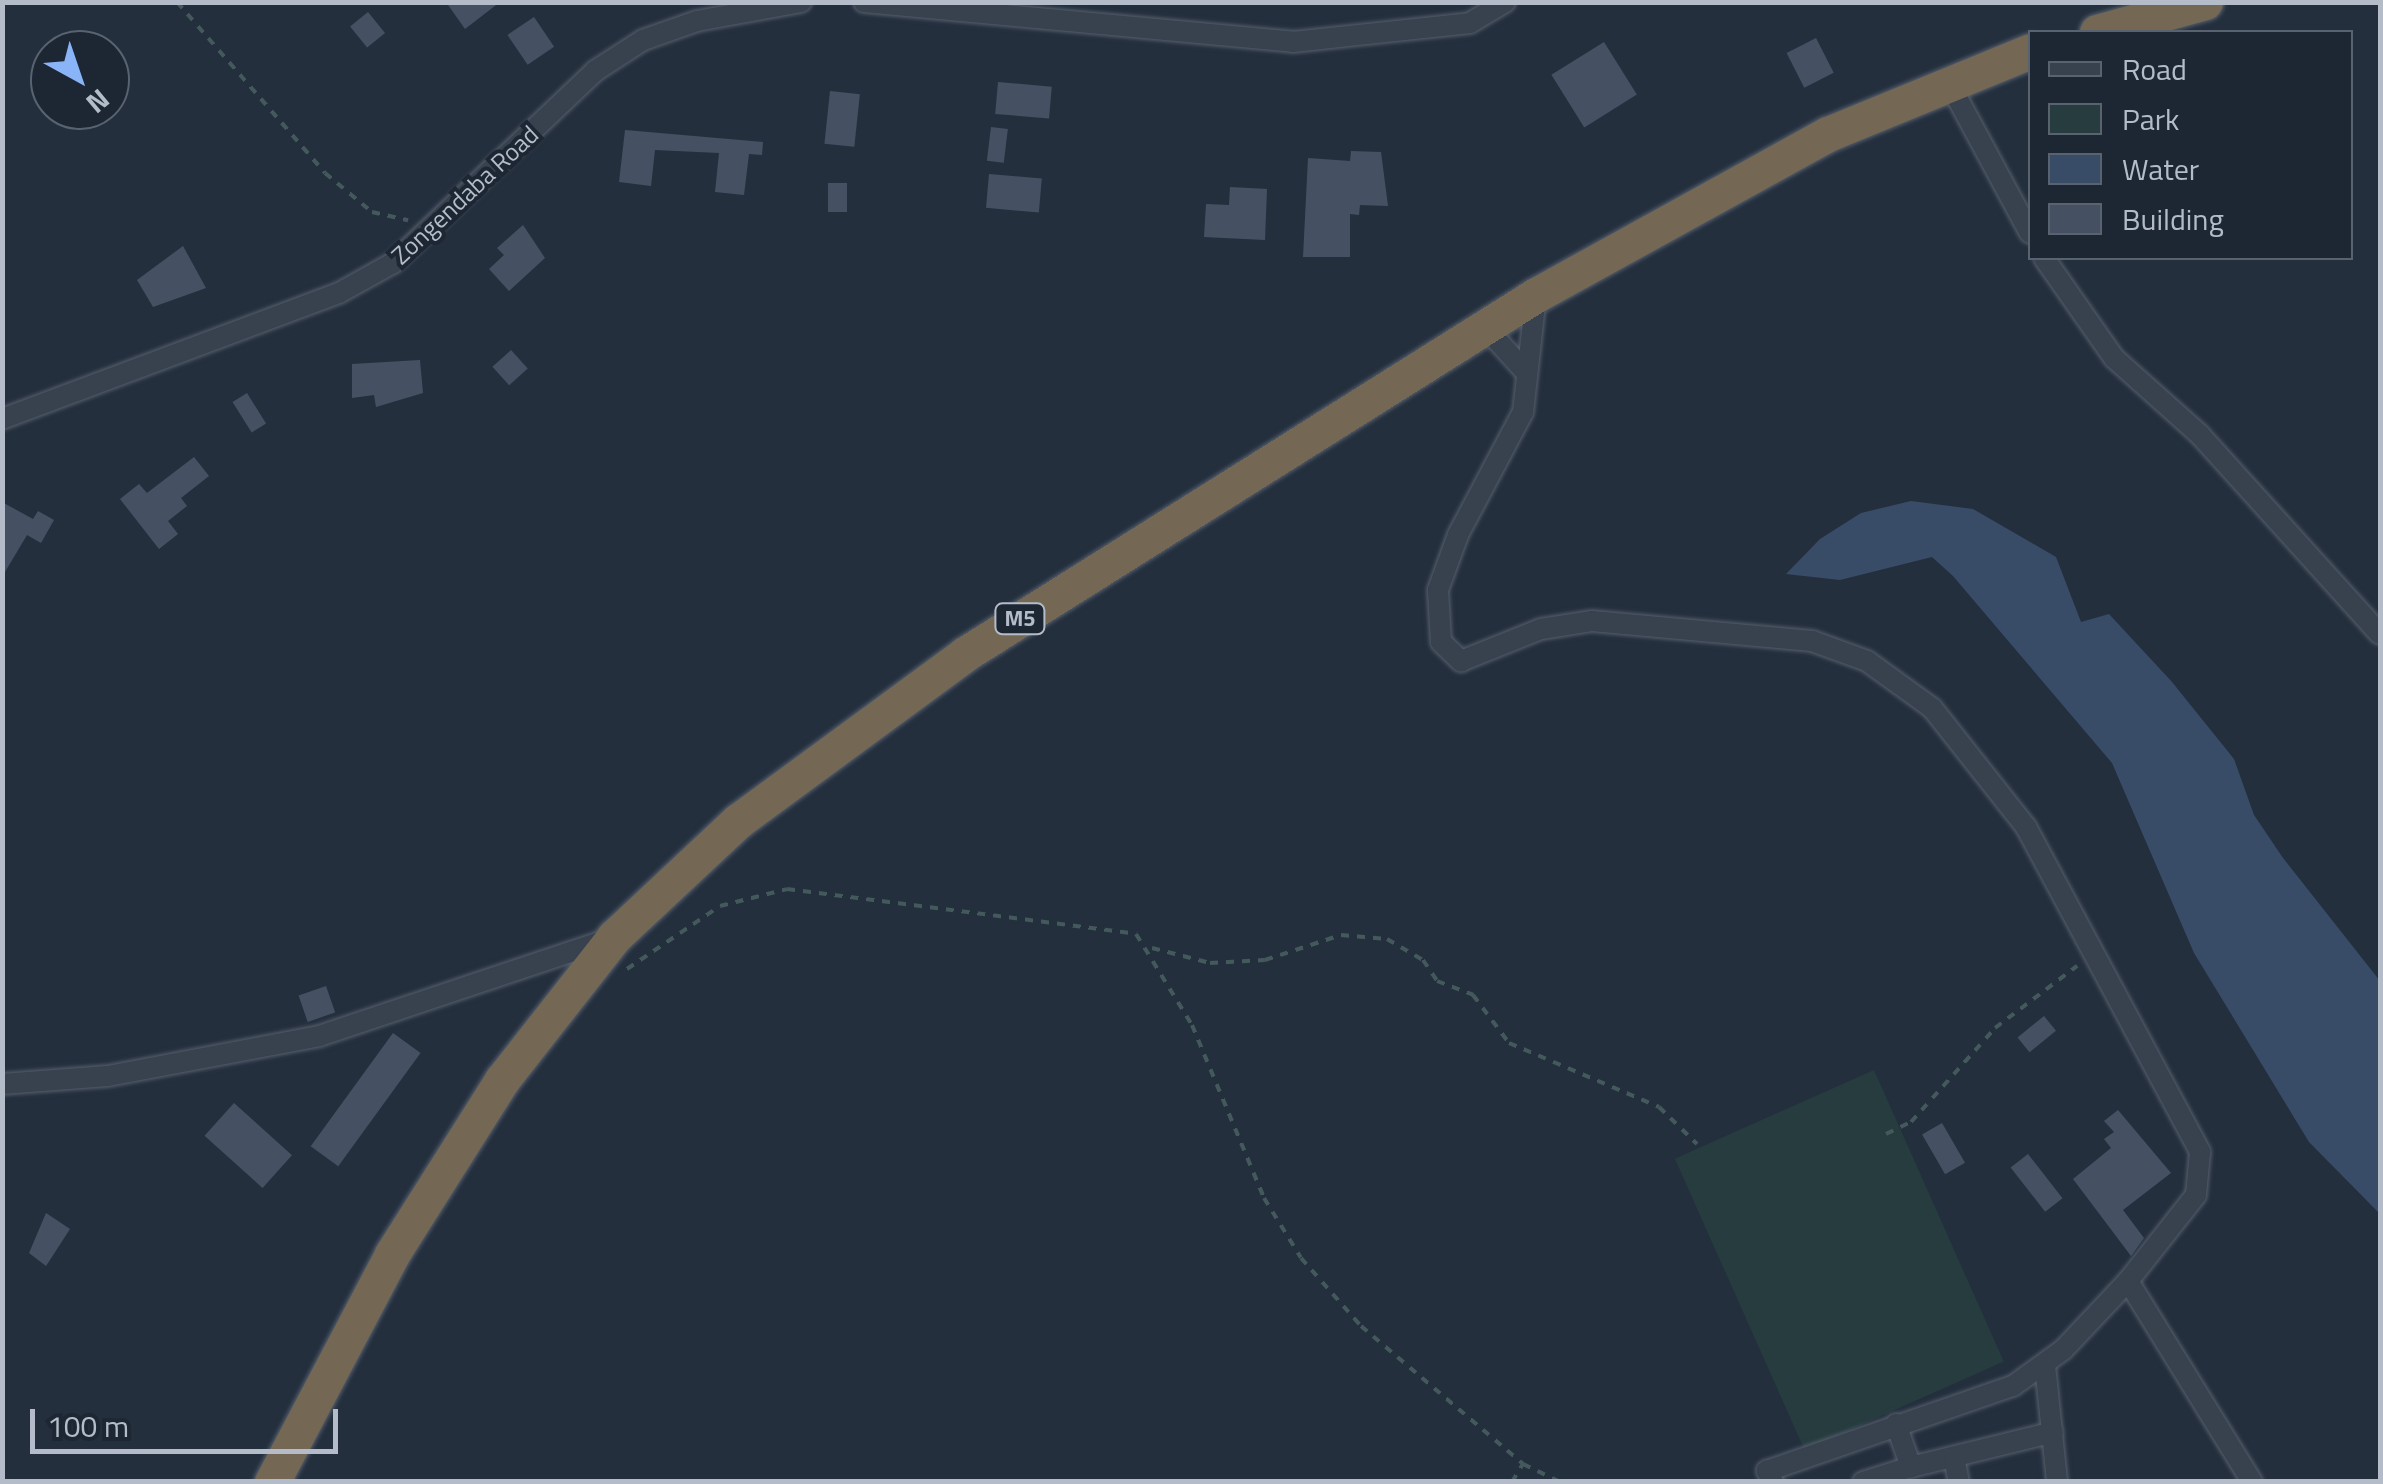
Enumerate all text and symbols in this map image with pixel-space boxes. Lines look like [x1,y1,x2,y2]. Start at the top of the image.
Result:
north arrow [30,30,130,130]
legend [2028,30,2353,260]
text: Road [2122,46,2187,92]
text: N [77,79,120,125]
text: Park [2122,96,2179,142]
street label: Zongendaba Road [385,119,545,271]
text: Water [2122,146,2199,192]
text: Building [2122,196,2224,242]
road number: M5 [992,602,1048,636]
scale bar [35,1389,342,1451]
text: 100 m [47,1403,129,1449]

